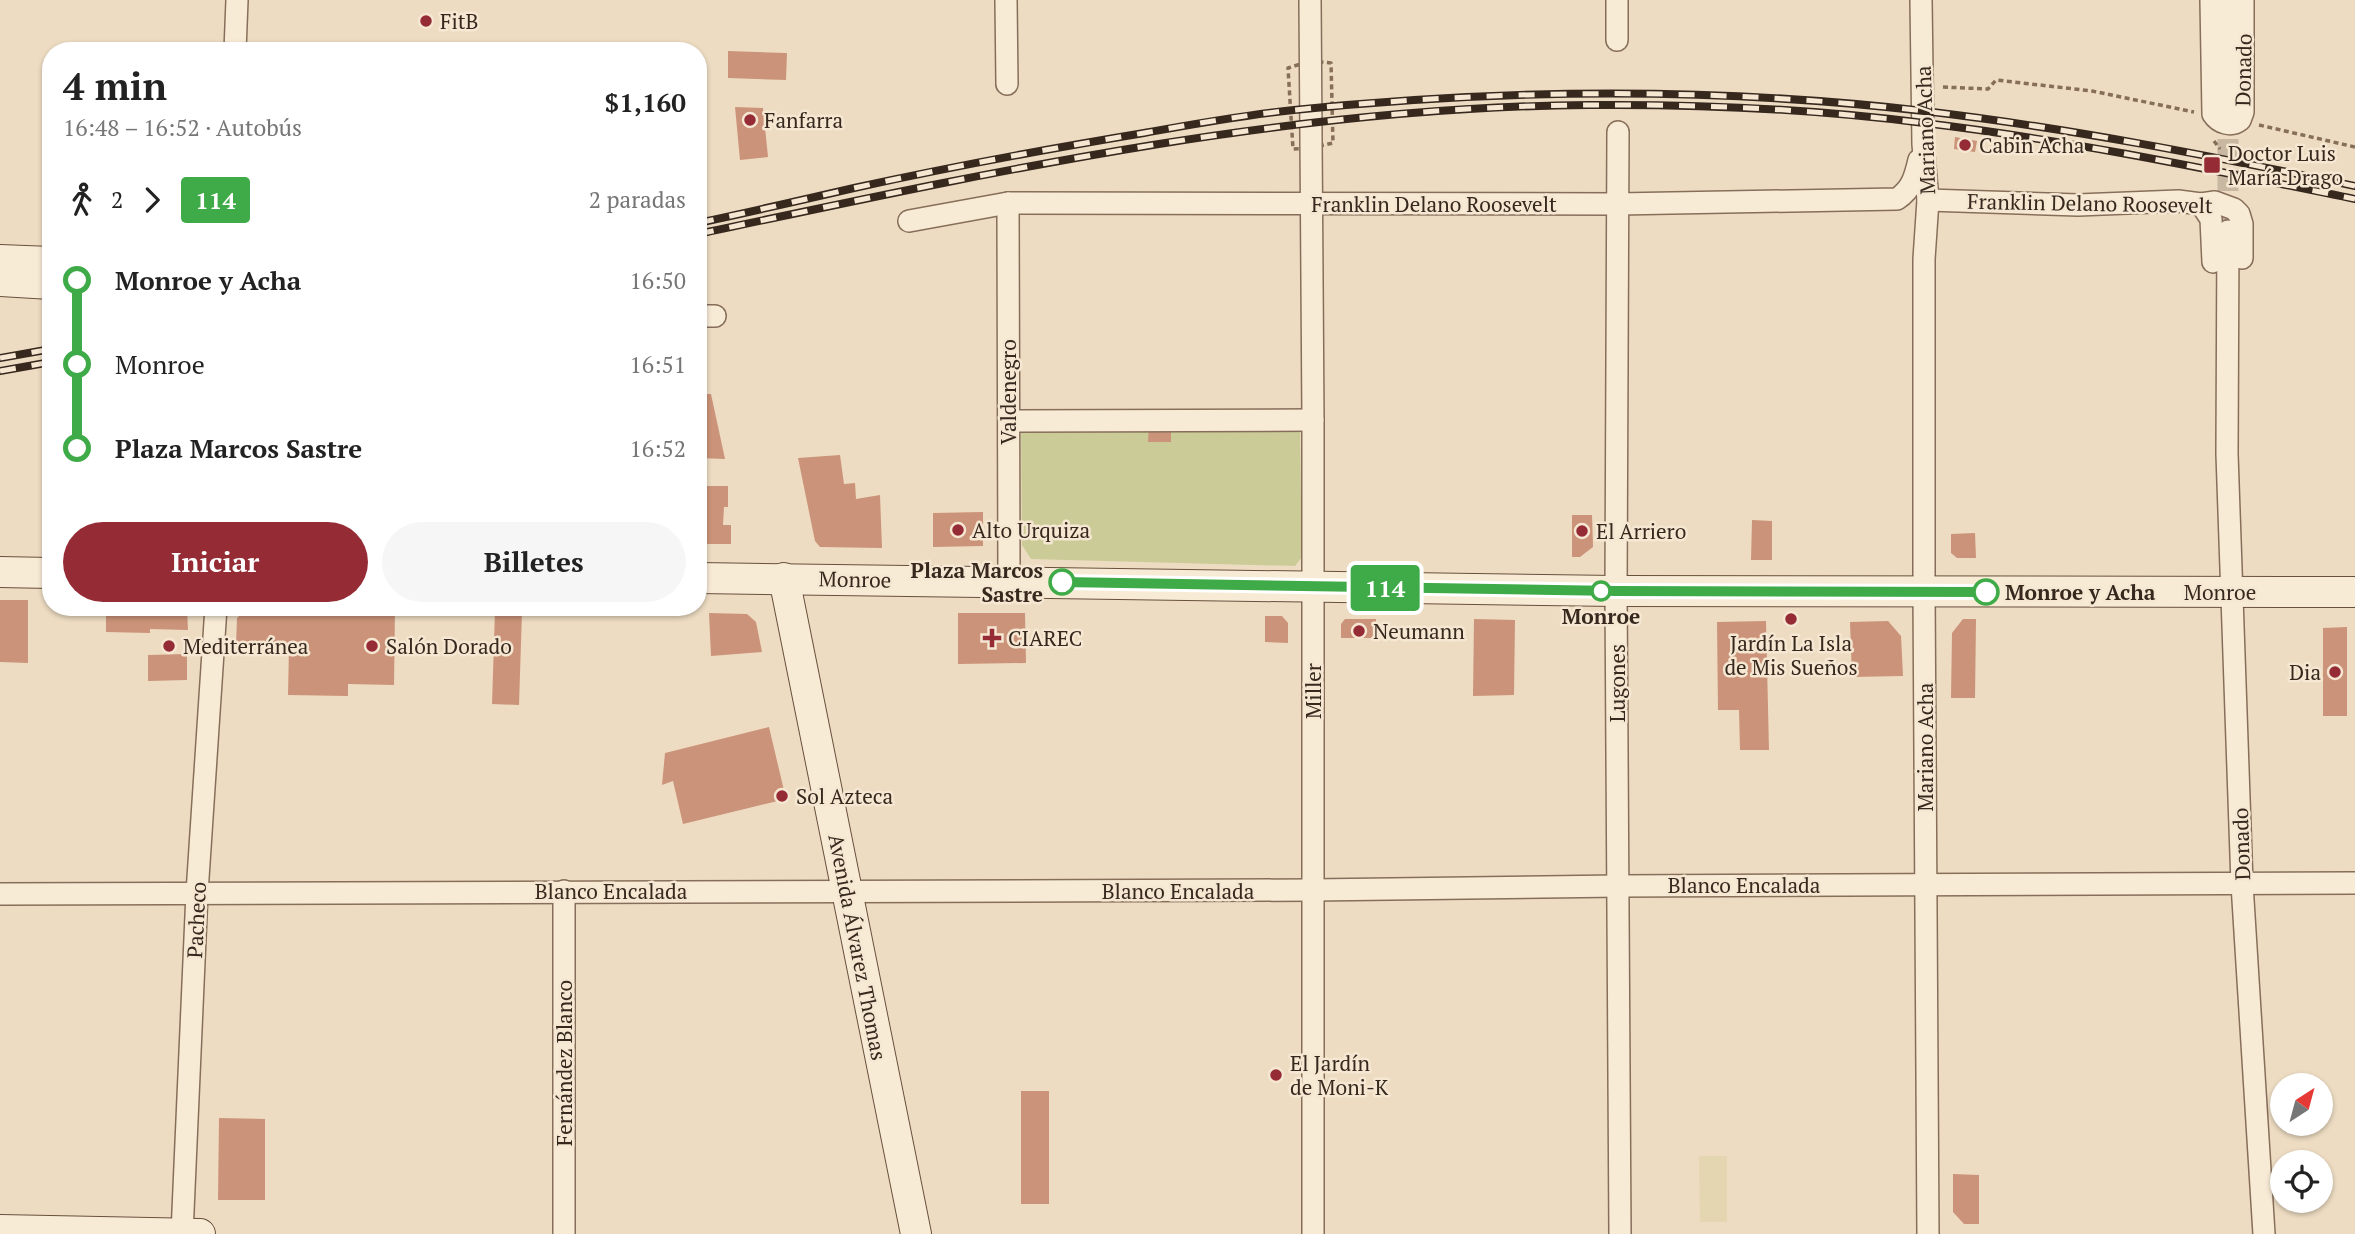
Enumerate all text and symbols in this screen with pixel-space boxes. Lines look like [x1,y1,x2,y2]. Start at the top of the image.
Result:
place label: FitB [440,7,478,35]
marker: FitB [418,13,434,29]
street label: Donado [2228,33,2258,107]
text: 4 min [63,61,167,111]
street label: Mariano Acha [1909,65,1941,195]
text: $1,160 [605,85,686,119]
place label: Fanfarra [764,106,843,134]
text: 16:48 – 16:52 · Autobús [63,112,302,143]
marker: Fanfarra [742,112,758,128]
place label: Cabin Acha [1979,131,2085,159]
marker: Cabin Acha [1957,137,1973,153]
place label: Doctor Luis María Drago [2228,139,2343,191]
marker: Doctor Luis María Drago [2202,155,2222,175]
icon: walk [63,181,101,219]
icon: forward [133,181,171,219]
text: 2 [111,184,123,215]
text: 114 [195,184,236,216]
text: 2 paradas [589,184,686,215]
street label: Franklin Delano Roosevelt [1967,187,2213,219]
street label: Franklin Delano Roosevelt [1311,190,1557,218]
text: Monroe y Acha [115,263,301,297]
text: 16:50 [629,265,686,296]
street label: Valdenegro [994,339,1022,445]
text: Monroe [115,347,205,381]
text: 16:51 [629,349,686,380]
text: Plaza Marcos Sastre [115,431,362,465]
text: 16:52 [629,433,686,464]
place label: Alto Urquiza [972,516,1090,544]
place label: El Arriero [1596,517,1686,545]
button: Iniciar [63,522,368,602]
button: Billetes [382,522,686,602]
marker: Alto Urquiza [950,522,966,538]
marker: El Arriero [1574,523,1590,539]
place label: Plaza Marcos Sastre [911,556,1043,608]
street label: Monroe [818,564,892,594]
line badge: 114 [1345,565,1425,611]
marker: Plaza Marcos Sastre [1049,569,1075,595]
text: 114 [1365,572,1405,604]
place label: Monroe y Acha [2005,578,2156,606]
street label: Monroe [2184,578,2256,606]
marker: Monroe y Acha [1973,579,1999,605]
marker: Monroe [1591,581,1611,601]
place label: Monroe [1562,602,1640,630]
marker: Jardín La Isla de Mis Sueños [1783,611,1799,627]
place label: Neumann [1373,617,1465,645]
marker: Neumann [1351,623,1367,639]
place label: CIAREC [1008,624,1082,652]
marker: CIAREC [982,628,1002,648]
place label: Jardín La Isla de Mis Sueños [1724,629,1858,681]
place label: Mediterránea [183,632,309,660]
place label: Salón Dorado [386,632,512,660]
marker: Mediterránea [161,638,177,654]
marker: Salón Dorado [364,638,380,654]
street label: Lugones [1603,644,1631,722]
place label: Dia [2289,658,2321,686]
street label: Miller [1299,663,1327,719]
marker: Dia [2327,664,2343,680]
street label: Mariano Acha [1911,682,1939,811]
place label: Sol Azteca [796,782,894,810]
marker: Sol Azteca [774,788,790,804]
street label: Donado [2226,807,2256,881]
street label: Avenida Álvarez Thomas [822,832,894,1062]
street label: Blanco Encalada [1668,871,1821,899]
street label: Blanco Encalada [535,877,688,905]
street label: Blanco Encalada [1102,877,1255,905]
street label: Pacheco [180,881,212,959]
street label: Fernández Blanco [550,980,578,1146]
place label: El Jardín de Moni-K [1290,1049,1389,1101]
marker: El Jardín de Moni-K [1268,1067,1284,1083]
north arrow [2270,1073,2333,1136]
map controls [2270,1073,2333,1213]
button: locate [2270,1150,2333,1213]

